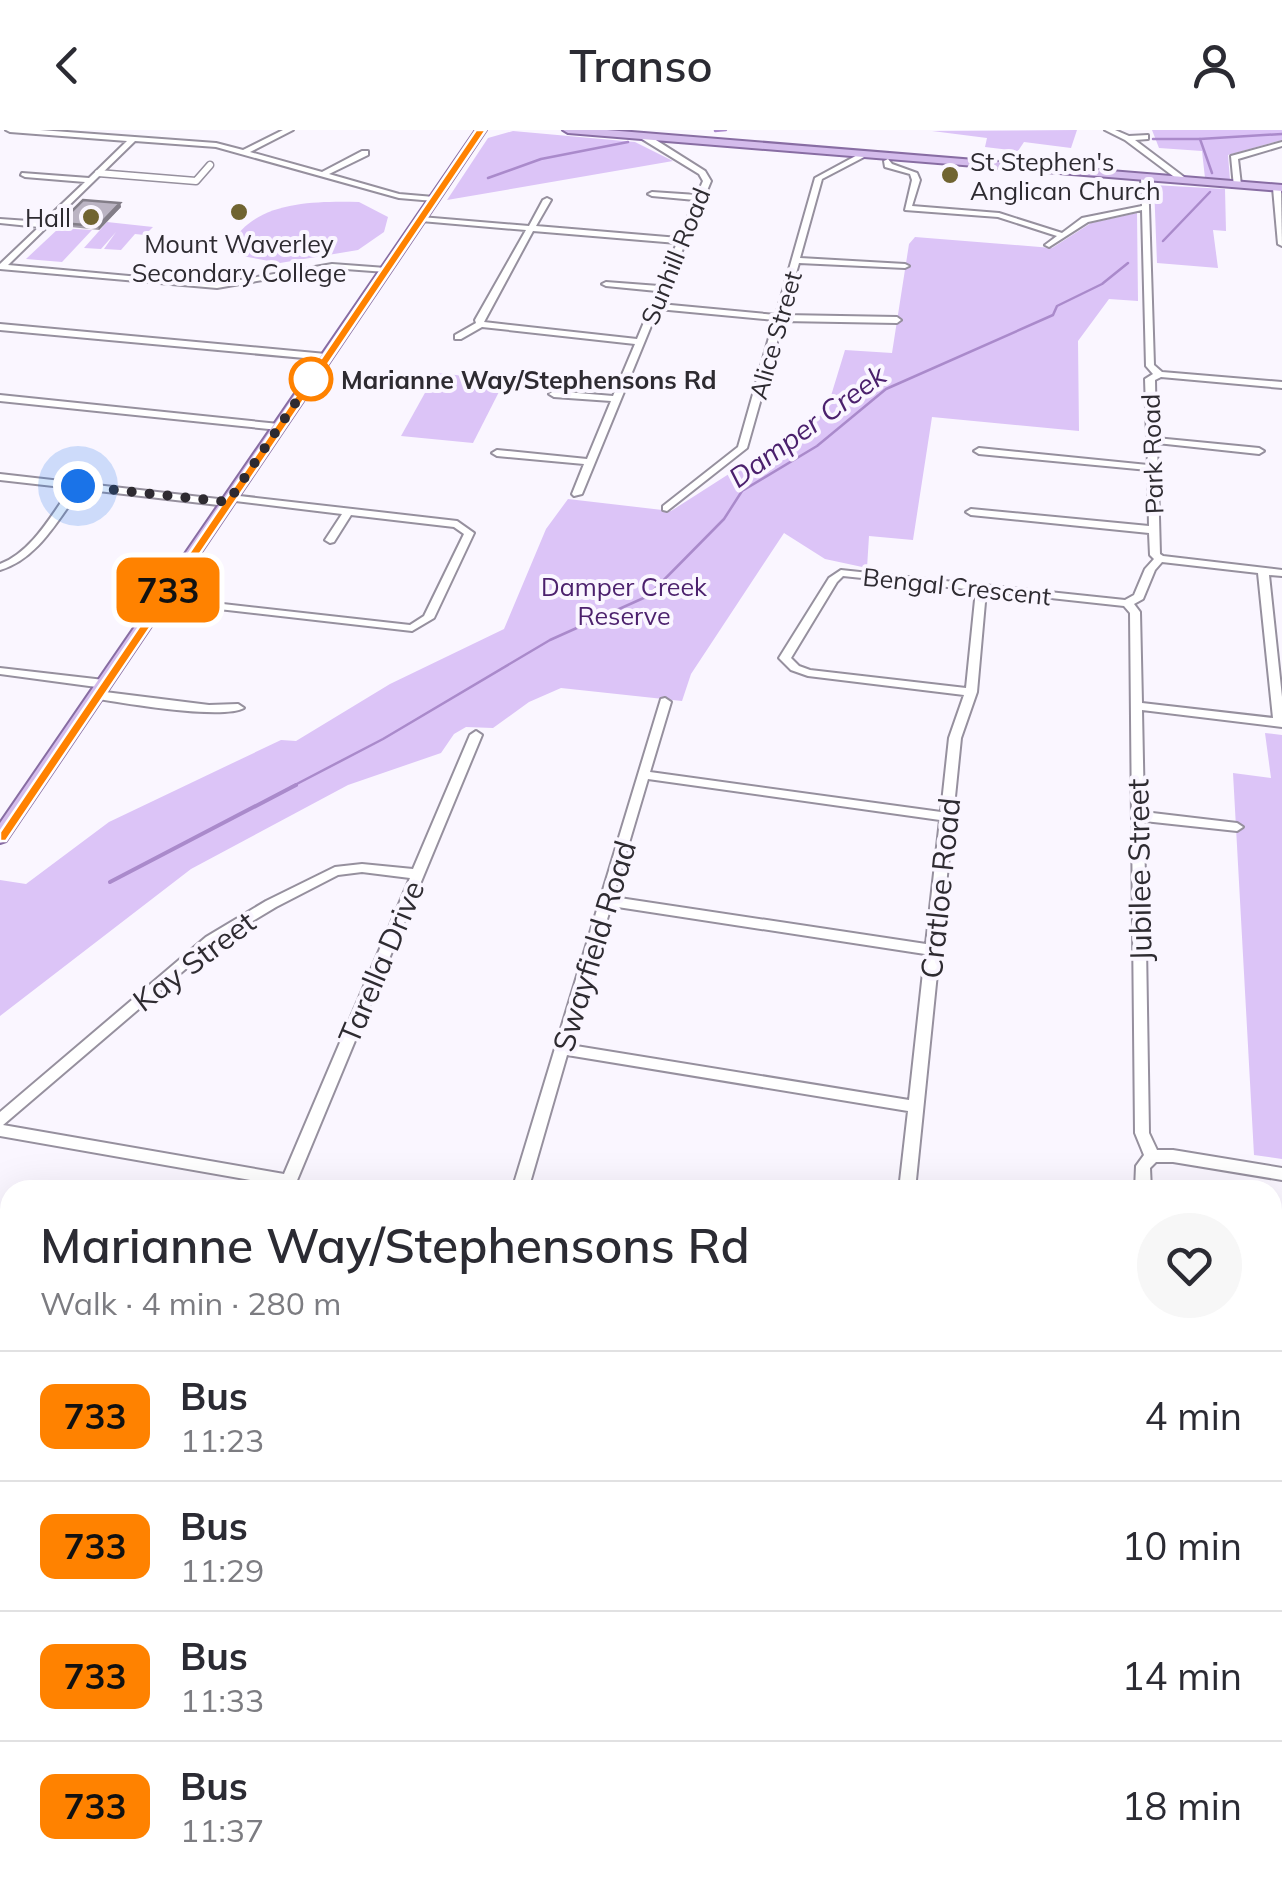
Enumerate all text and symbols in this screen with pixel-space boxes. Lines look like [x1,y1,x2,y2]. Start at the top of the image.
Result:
text: Transo [569,37,713,93]
icon: back [40,38,95,93]
icon: person [1187,38,1242,93]
place label: St Stephen's Anglican Church [970,146,1161,206]
marker: St Stephen's Anglican Church [939,164,961,186]
street label: Sunhill Road [633,183,717,329]
marker: Mount Waverley Secondary College [228,201,250,223]
place label: Hall [25,202,71,233]
marker: Hall [80,206,102,228]
place label: Mount Waverley Secondary College [132,228,346,288]
street label: Alice Street [742,267,808,403]
water label: Damper Creek [722,356,894,495]
marker: Marianne Way/Stephensons Rd [290,358,332,400]
place label: Marianne Way/Stephensons Rd [341,364,716,395]
street label: Park Road [1134,393,1170,515]
your location [53,461,103,511]
line badge: 733 [110,558,226,622]
street label: Bengal Crescent [861,561,1053,611]
text: 733 [136,568,200,612]
park label: Damper Creek Reserve [541,571,708,631]
street label: Jubilee Street [1118,778,1160,962]
street label: Cratloe Road [912,796,968,980]
street label: Swayfield Road [544,836,644,1056]
street label: Tarella Drive [330,875,432,1049]
street label: Kay Street [125,903,263,1019]
button: heart [1137,1213,1242,1318]
text: Marianne Way/Stephensons Rd [40,1215,750,1275]
text: Walk · 4 min · 280 m [40,1283,341,1323]
text: Bus [180,1372,248,1420]
text: 4 min [1145,1392,1242,1440]
text: 733 [63,1394,127,1438]
text: 11:23 [180,1420,264,1460]
text: Bus [180,1502,248,1550]
text: 10 min [1122,1522,1242,1570]
text: 733 [63,1524,127,1568]
text: 11:29 [180,1550,264,1590]
text: Bus [180,1632,248,1680]
text: 14 min [1122,1652,1242,1700]
text: 733 [63,1654,127,1698]
text: 11:33 [180,1680,264,1720]
text: Bus [180,1762,248,1810]
text: 18 min [1122,1782,1242,1830]
text: 733 [63,1784,127,1828]
text: 11:37 [180,1810,264,1850]

